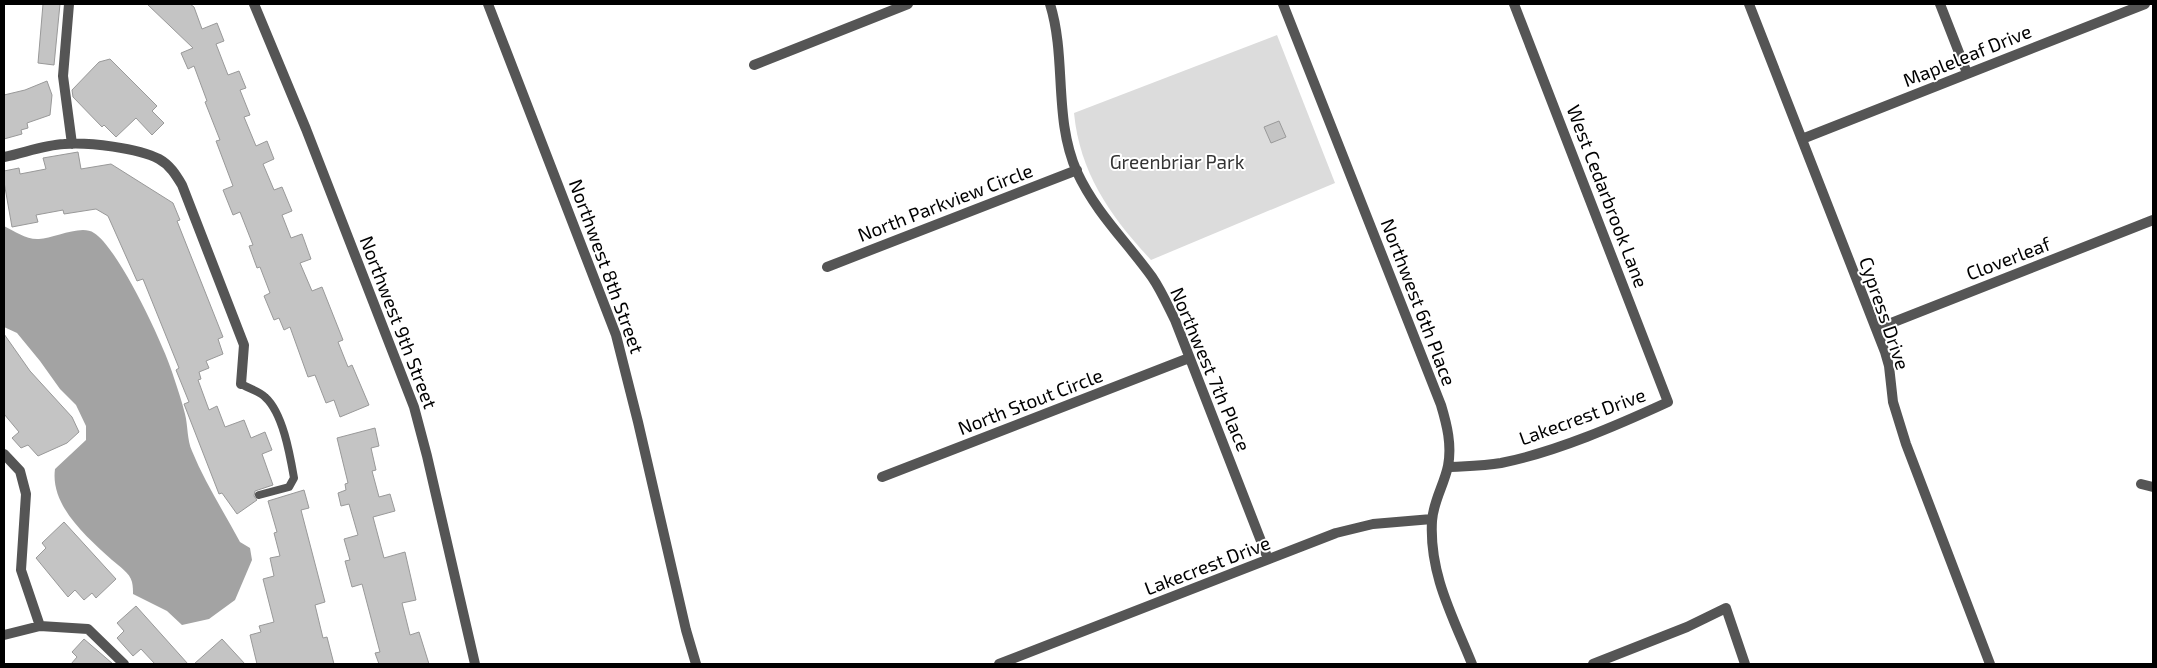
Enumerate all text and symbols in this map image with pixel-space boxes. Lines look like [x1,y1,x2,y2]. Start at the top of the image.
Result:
street label: Mapleleaf Drive [1899,19,2035,91]
street label: West Cedarbrook Lane [1563,101,1653,291]
park label: Greenbriar Park [1110,150,1245,173]
street label: North Parkview Circle [854,158,1036,246]
street label: Northwest 8th Street [565,176,649,356]
street label: Northwest 6th Place [1377,215,1461,389]
street label: Cloverleaf [1963,231,2054,285]
street label: Northwest 9th Street [355,232,443,412]
street label: Cypress Drive [1855,253,1915,373]
street label: Northwest 7th Place [1166,284,1256,454]
street label: North Stout Circle [954,363,1106,439]
street label: Lakecrest Drive [1516,382,1648,450]
street label: Lakecrest Drive [1141,530,1273,600]

